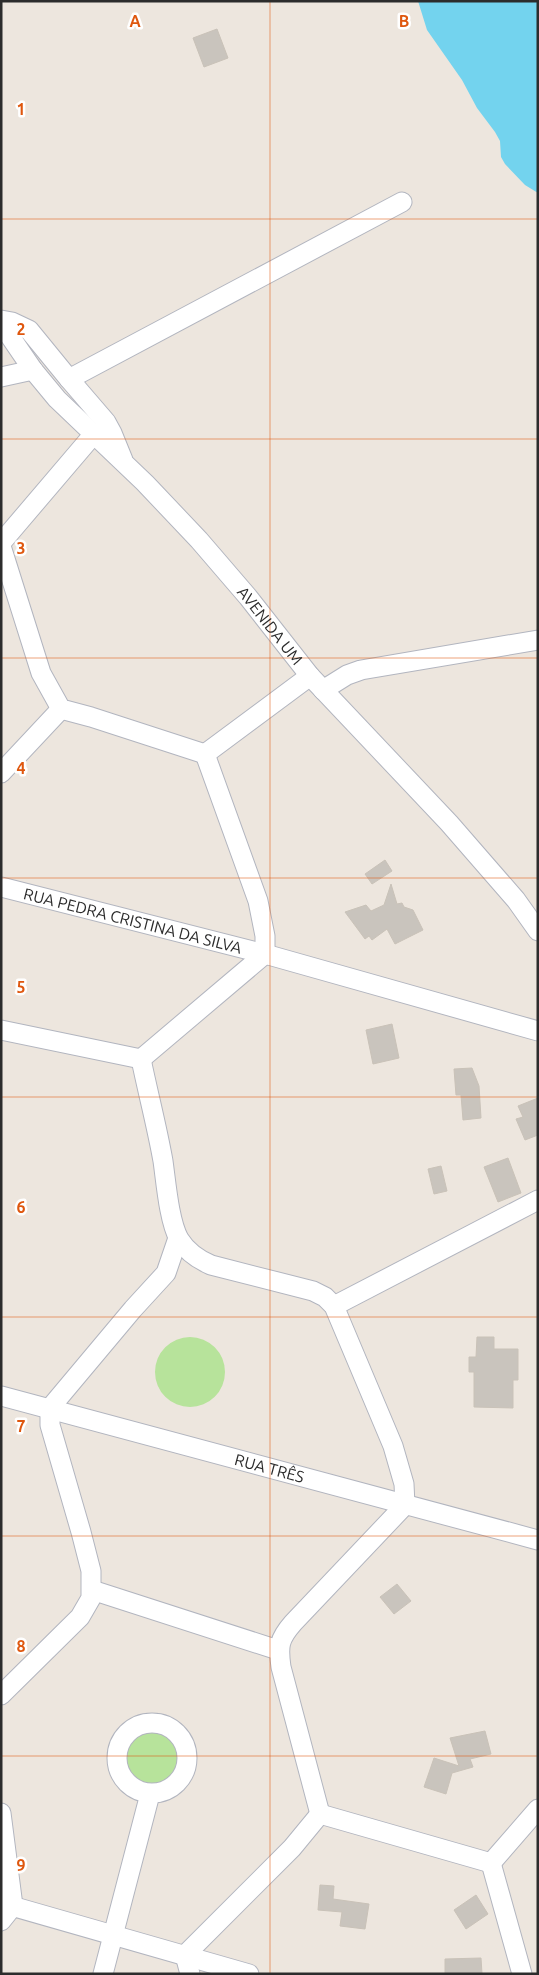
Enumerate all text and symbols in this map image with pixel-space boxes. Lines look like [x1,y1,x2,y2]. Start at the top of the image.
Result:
text: A [129,12,141,30]
text: B [399,12,409,30]
text: 1 [16,100,26,118]
text: 2 [16,320,26,338]
text: 3 [16,539,26,557]
street label: AVENIDA UM [234,583,307,668]
text: 4 [16,759,26,777]
street label: RUA PEDRA CRISTINA DA SILVA [22,884,244,957]
text: 5 [16,978,26,996]
text: 6 [16,1198,26,1216]
text: 7 [16,1417,26,1435]
street label: RUA TRÊS [233,1450,306,1486]
text: 8 [16,1637,26,1655]
text: 9 [16,1856,26,1874]

